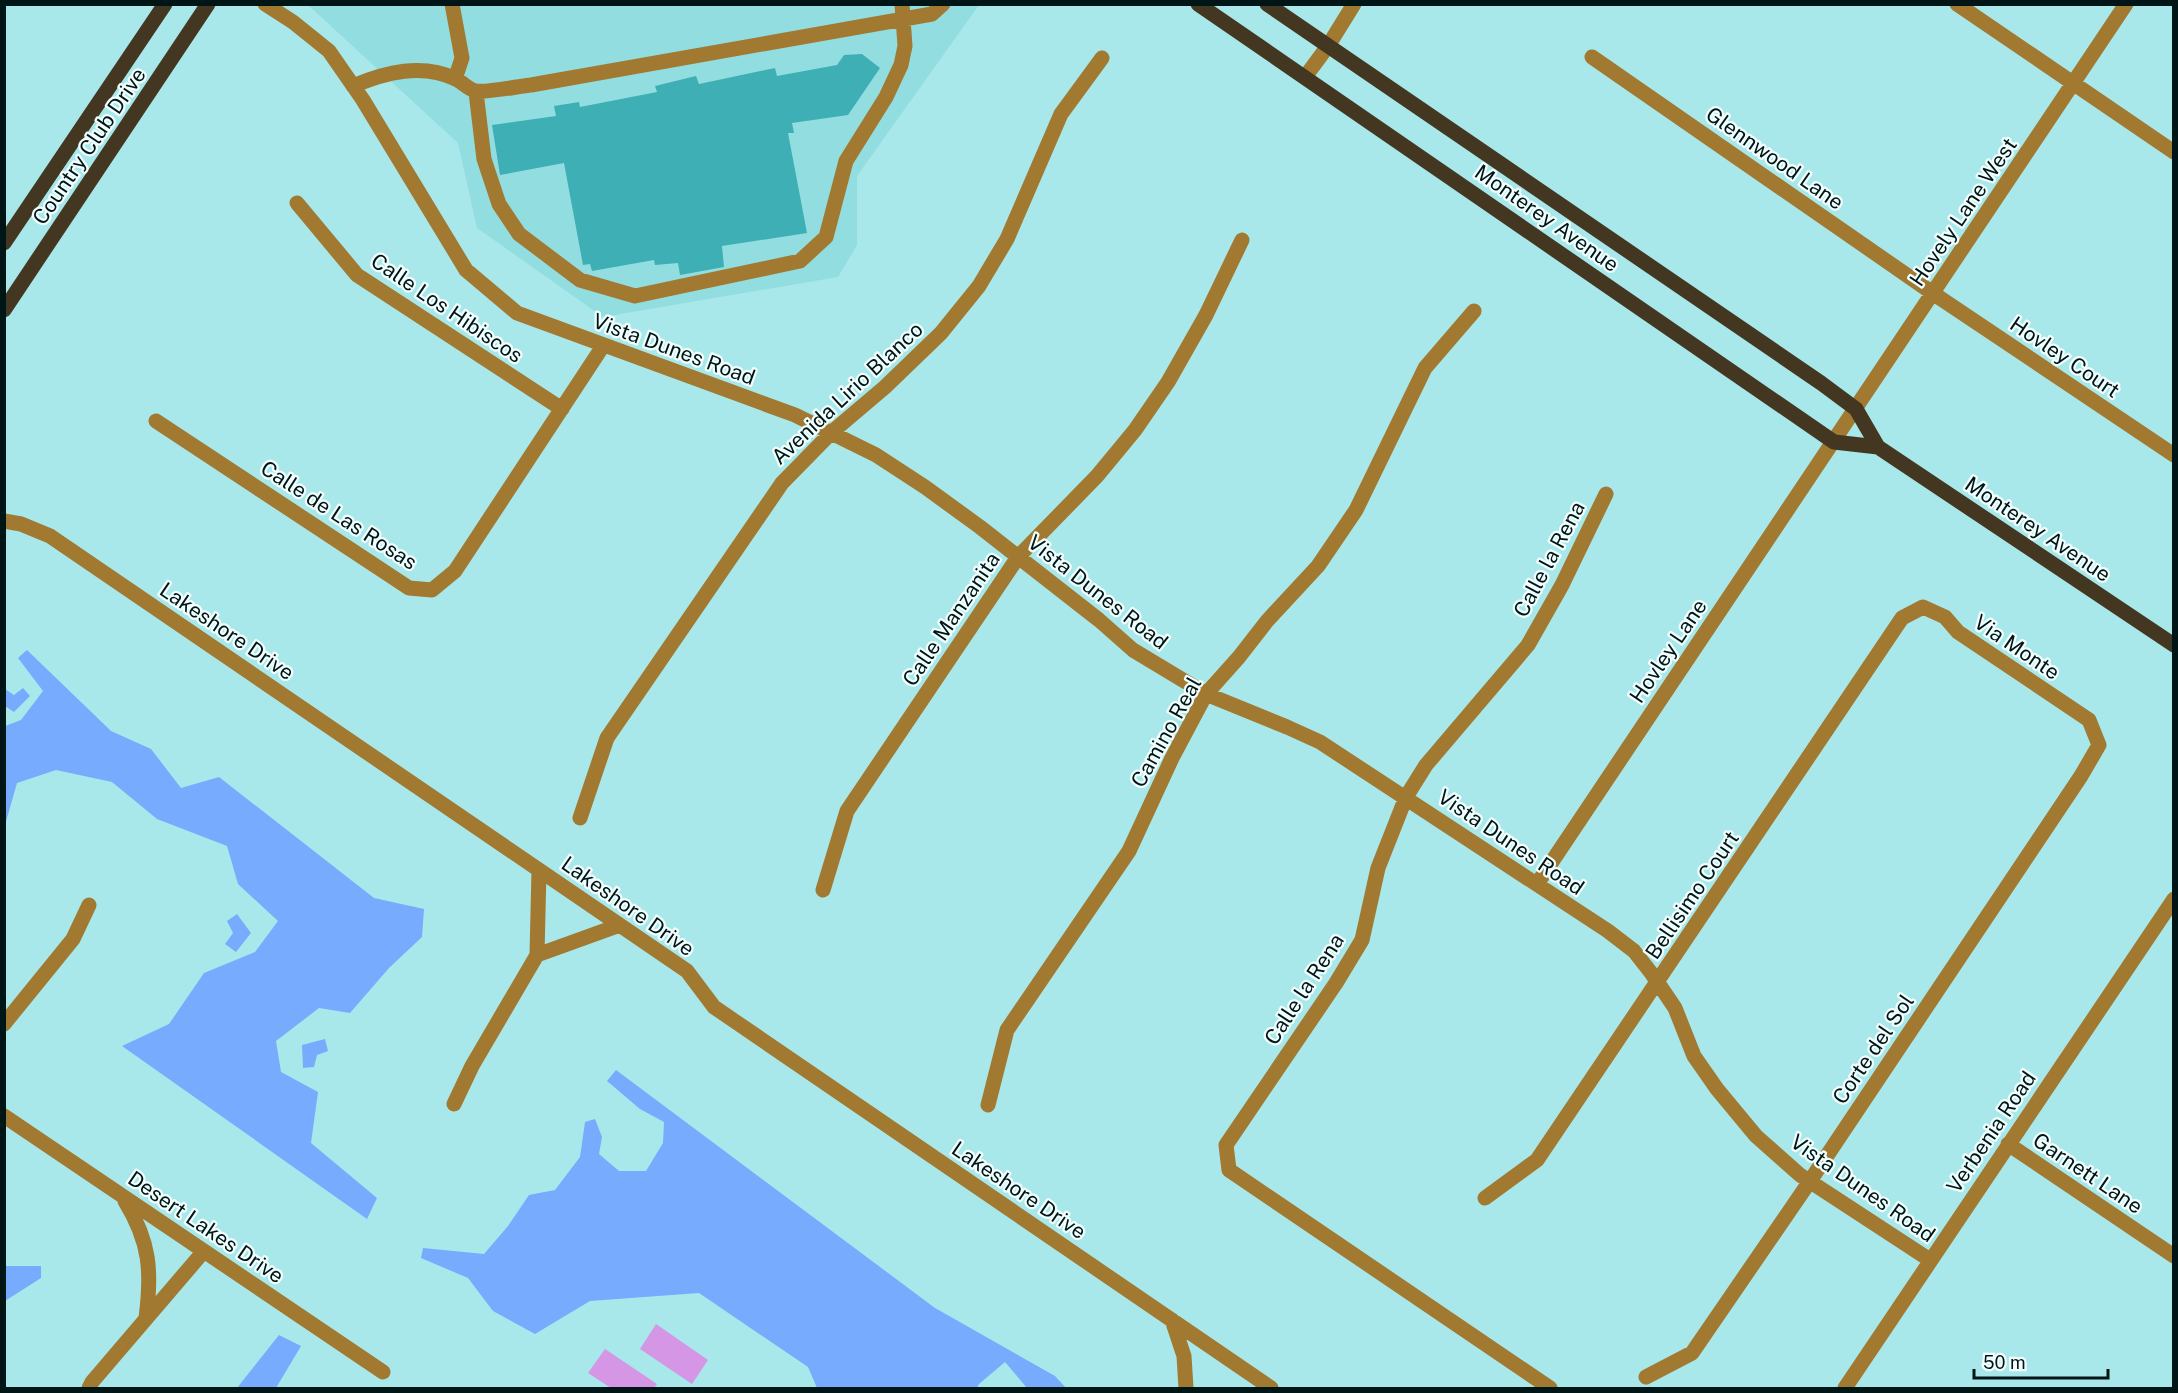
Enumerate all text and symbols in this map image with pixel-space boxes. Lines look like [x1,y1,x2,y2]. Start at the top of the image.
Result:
street label: Country Club Drive [27,63,151,229]
street label: Glennwood Lane [1701,101,1849,215]
street label: Hovely Lane West [1904,133,2022,291]
street label: Monterey Avenue [1470,159,1624,277]
street label: Calle Los Hibiscos [366,248,528,368]
street label: Vista Dunes Road [589,308,759,390]
street label: Hovley Court [2005,311,2125,403]
street label: Avenida Lirio Blanco [766,317,928,469]
street label: Calle de Las Rosas [256,455,422,575]
street label: Monterey Avenue [1961,471,2115,587]
street label: Calle la Rena [1508,497,1590,621]
street label: Vista Dunes Road [1023,530,1173,654]
street label: Calle Manzanita [897,547,1005,691]
street label: Lakeshore Drive [155,577,299,685]
street label: Hovley Lane [1624,594,1712,708]
street label: Via Monte [1969,609,2065,685]
street label: Camino Real [1125,673,1207,791]
street label: Vista Dunes Road [1433,784,1589,900]
street label: Bellisimo Court [1640,826,1744,964]
street label: Lakeshore Drive [557,851,699,961]
street label: Calle la Rena [1259,929,1349,1049]
street label: Corte del Sol [1827,989,1919,1109]
street label: Verbenia Road [1941,1066,2041,1198]
street label: Garnett Lane [2029,1127,2147,1219]
street label: Vista Dunes Road [1786,1129,1940,1247]
street label: Lakeshore Drive [947,1136,1091,1244]
street label: Desert Lakes Drive [123,1166,289,1288]
scale bar [1974,1342,2108,1380]
text: 50 m [1983,1352,2026,1373]

